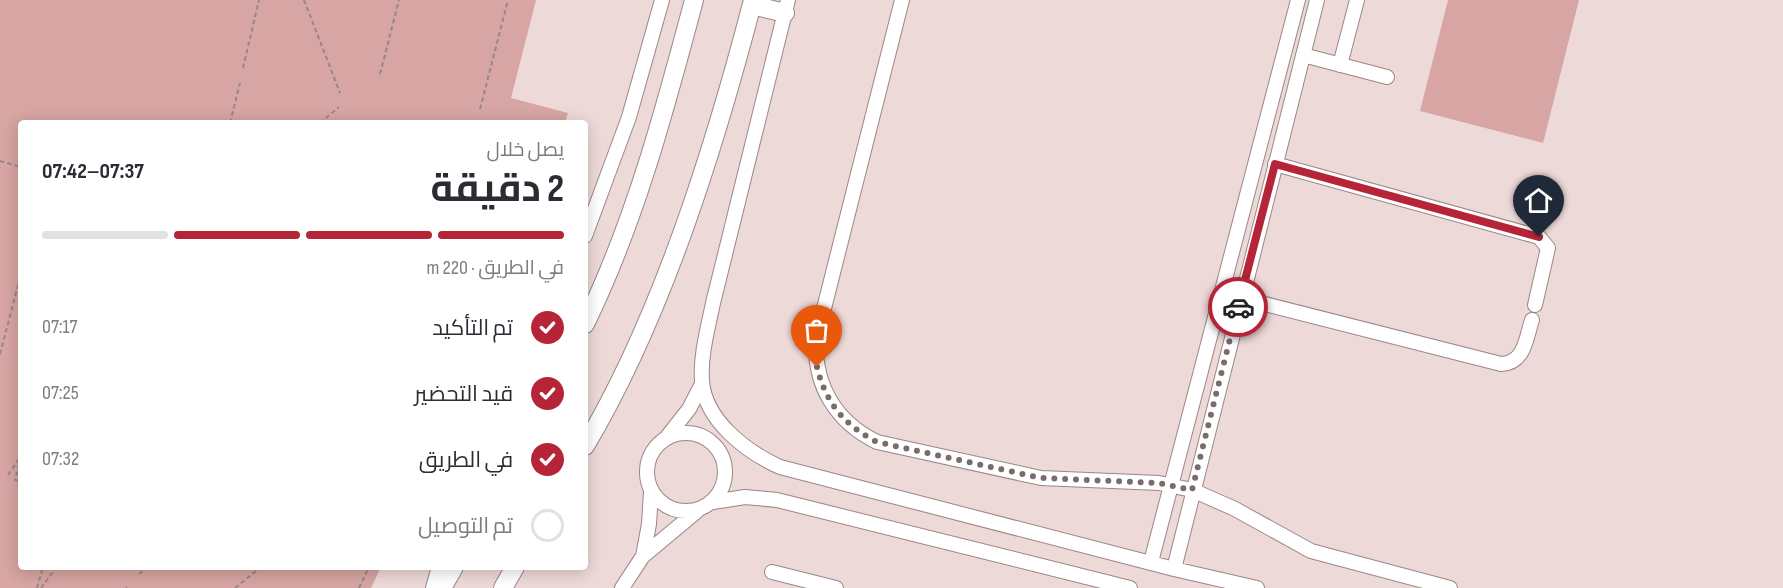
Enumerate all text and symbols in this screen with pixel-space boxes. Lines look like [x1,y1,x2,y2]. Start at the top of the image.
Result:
text: يصل خلال [487,138,564,162]
text: 07:37–07:42 [42,158,144,185]
text: 2 دقيقة [431,166,564,213]
pin [1513,175,1564,237]
icon: home [1522,184,1555,217]
text: في الطريق · 220 m [426,256,564,280]
courier [1208,277,1268,337]
icon: car [1222,291,1255,324]
pin [791,305,842,367]
icon: check [531,311,564,344]
icon: bag [800,314,833,347]
text: 07:17 [42,315,77,339]
text: تم التأكيد [432,315,513,342]
icon: check [531,377,564,410]
text: 07:25 [42,381,79,405]
text: قيد التحضير [414,381,513,408]
icon: check [531,443,564,476]
text: 07:32 [42,447,79,471]
text: في الطريق [419,447,513,474]
text: تم التوصيل [418,513,513,540]

